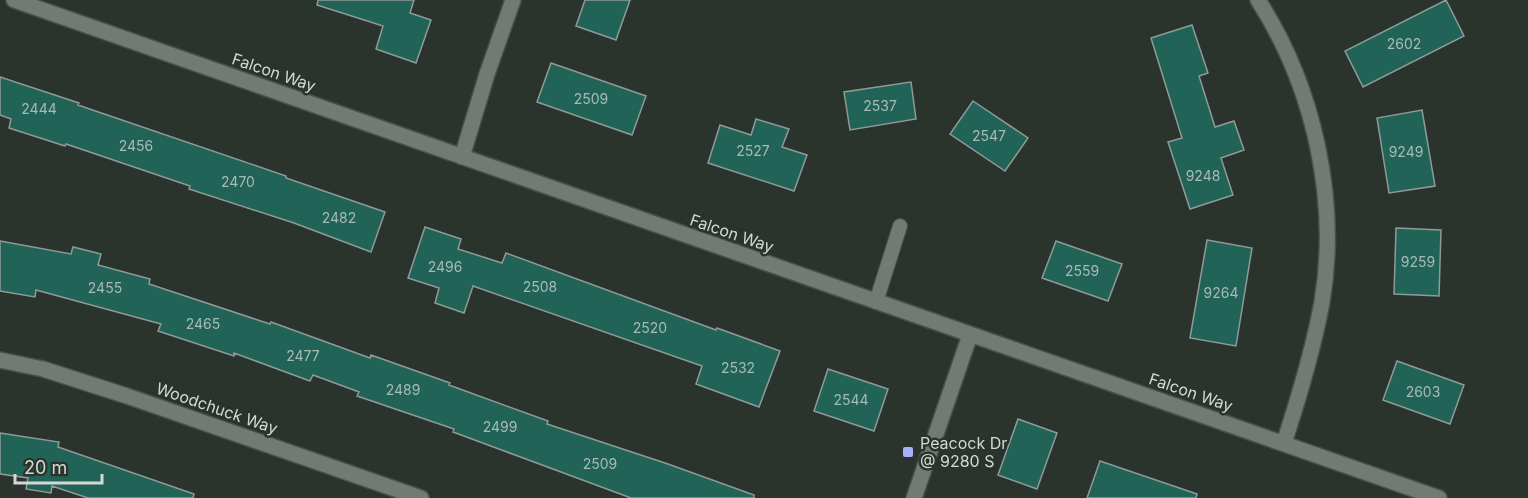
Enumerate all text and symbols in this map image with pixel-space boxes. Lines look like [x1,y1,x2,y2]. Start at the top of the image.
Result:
house number: 2602 [1387,35,1421,52]
street label: Falcon Way [229,48,319,96]
house number: 2509 [574,90,608,107]
house number: 2537 [863,97,897,114]
house number: 2444 [21,100,57,117]
house number: 2547 [972,127,1006,144]
house number: 2456 [119,137,153,154]
house number: 2527 [736,142,770,159]
house number: 9249 [1389,143,1423,160]
house number: 9248 [1186,167,1220,184]
house number: 2470 [221,173,255,190]
house number: 2482 [322,209,356,226]
street label: Falcon Way [687,209,777,257]
house number: 9259 [1401,253,1435,270]
house number: 2496 [428,258,462,275]
house number: 2559 [1065,262,1099,279]
house number: 2508 [523,278,557,295]
house number: 2455 [88,279,122,296]
house number: 9264 [1204,284,1238,301]
house number: 2465 [186,315,220,332]
house number: 2520 [633,319,667,336]
house number: 2477 [286,347,320,364]
house number: 2532 [721,359,755,376]
street label: Falcon Way [1146,368,1236,416]
street label: Woodchuck Way [154,378,280,438]
house number: 2489 [386,381,420,398]
house number: 2603 [1406,383,1440,400]
house number: 2544 [833,391,869,408]
house number: 2499 [483,418,517,435]
place label: Peacock Dr @ 9280 S [920,433,1007,471]
marker: Peacock Dr @ 9280 S [901,445,915,459]
scale bar [15,447,102,485]
house number: 2509 [583,455,617,472]
text: 20 m [24,457,67,478]

